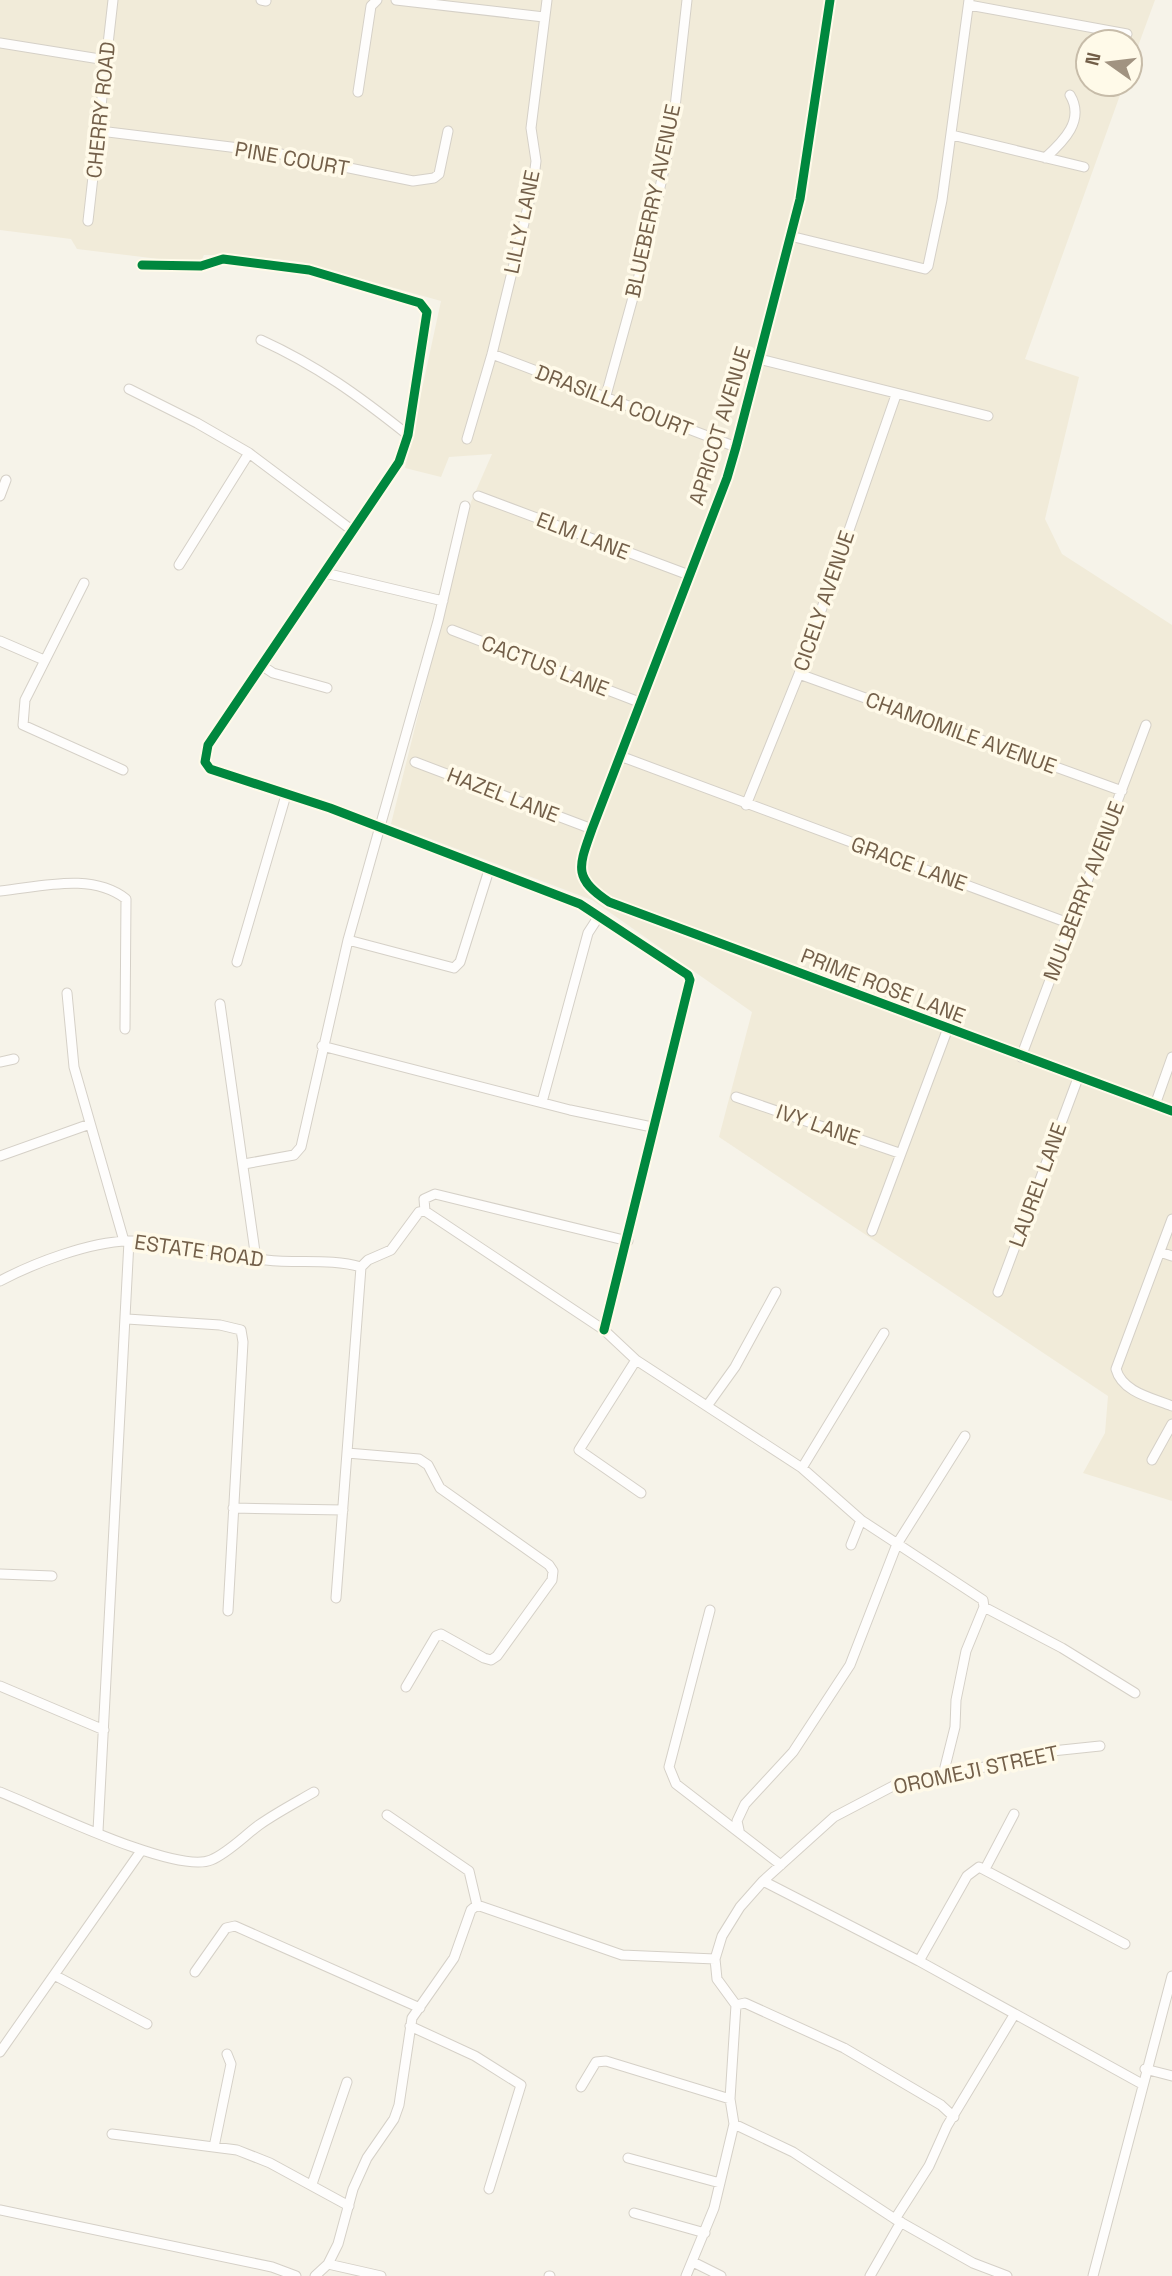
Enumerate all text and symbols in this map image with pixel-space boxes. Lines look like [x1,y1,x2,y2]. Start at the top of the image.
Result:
north arrow [1074,28,1144,98]
street label: CHERRY ROAD [80,40,121,180]
text: N [1079,50,1107,68]
street label: BLUEBERRY AVENUE [619,102,686,300]
street label: PINE COURT [233,135,351,182]
street label: LILLY LANE [497,168,546,276]
street label: APRICOT AVENUE [683,343,757,509]
street label: DRASILLA COURT [532,358,697,443]
street label: ELM LANE [533,505,633,566]
street label: CICELY AVENUE [787,527,860,675]
street label: CACTUS LANE [478,629,613,702]
street label: CHAMOMILE AVENUE [862,685,1060,780]
street label: HAZEL LANE [443,761,563,828]
street label: MULBERRY AVENUE [1037,797,1130,984]
street label: GRACE LANE [848,830,971,897]
street label: PRIME ROSE LANE [797,942,969,1029]
street label: IVY LANE [773,1098,863,1151]
street label: LAUREL LANE [1003,1119,1072,1251]
street label: ESTATE ROAD [133,1228,265,1273]
street label: OROMEJI STREET [891,1739,1061,1800]

